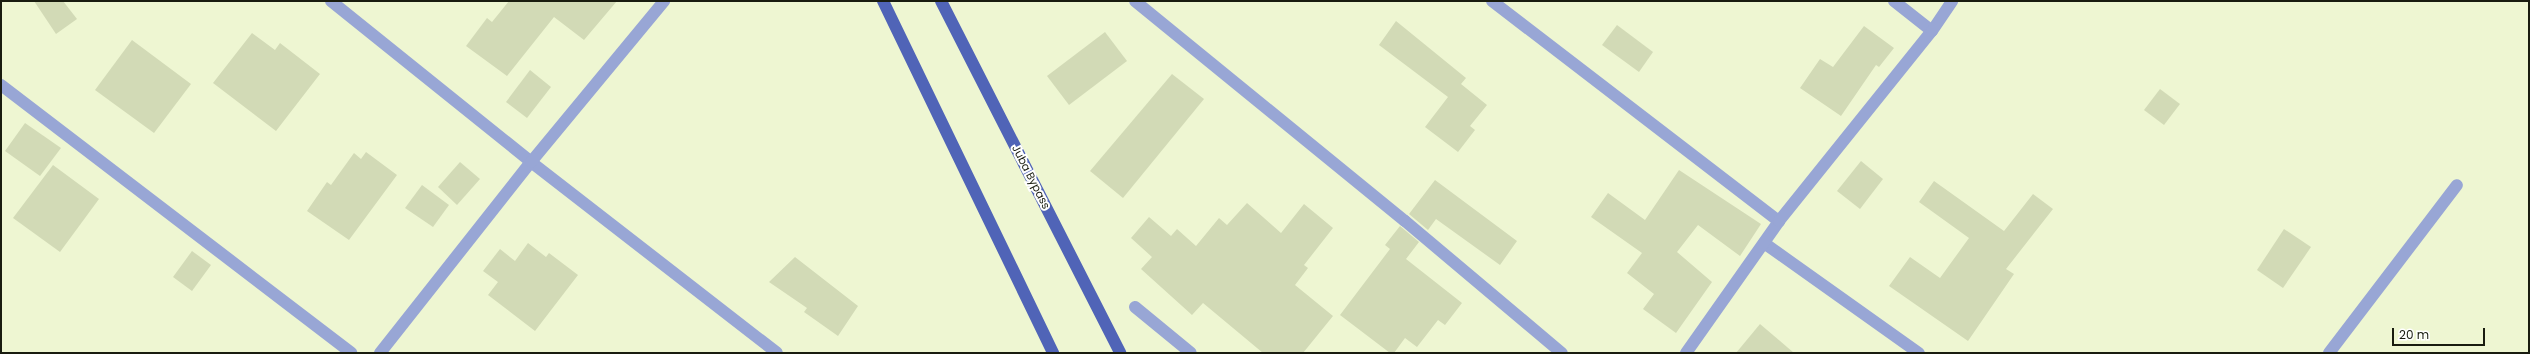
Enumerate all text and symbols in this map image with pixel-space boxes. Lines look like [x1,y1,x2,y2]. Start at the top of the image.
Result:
street label: Juba Bypass [1009,143,1053,211]
scale bar [2394,320,2487,346]
text: 20 m [2399,326,2429,343]

